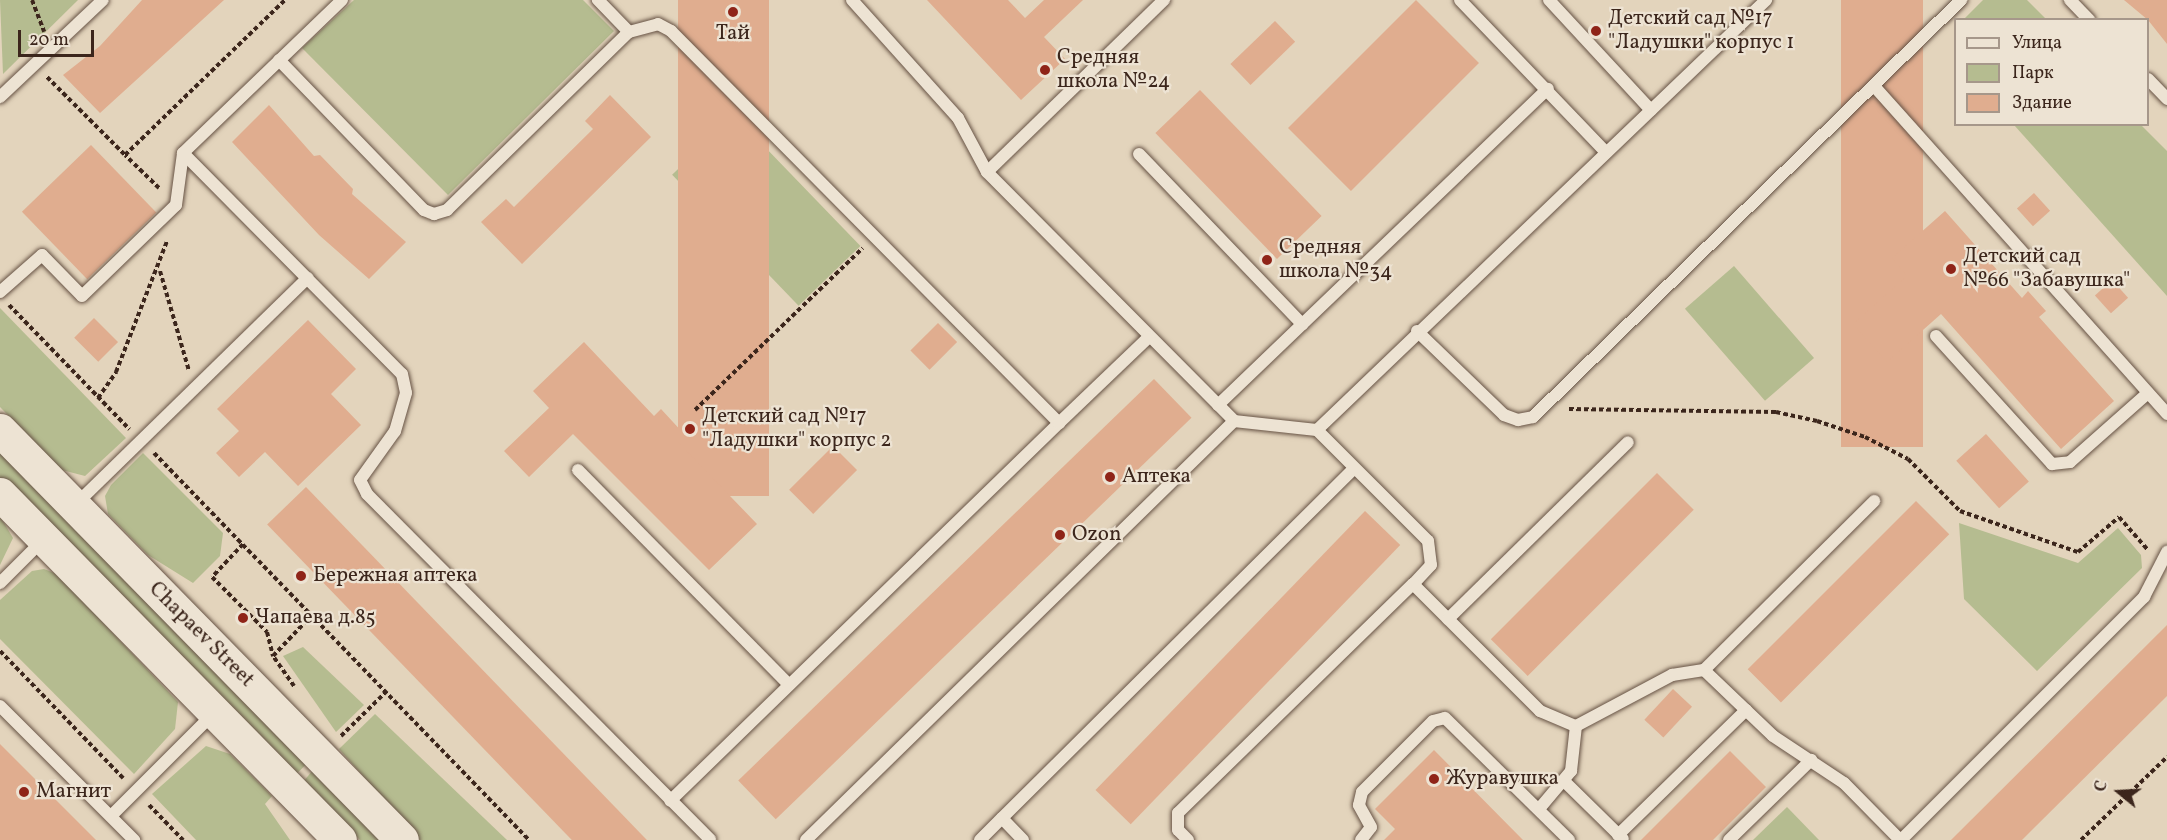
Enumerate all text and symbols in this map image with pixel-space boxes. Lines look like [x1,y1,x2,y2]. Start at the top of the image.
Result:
marker: Тай [726,5,740,19]
place label: Детский сад №17 "Ладушки" корпус 1 [1608,6,1794,56]
scale bar [21,18,98,56]
legend [1954,18,2149,126]
place label: Тай [716,21,750,47]
marker: Детский сад №17 "Ладушки" корпус 1 [1589,24,1603,38]
text: 20 m [29,28,69,53]
text: Улица [2012,31,2062,56]
place label: Средняя школа №24 [1057,45,1170,95]
text: Парк [2012,61,2054,86]
marker: Средняя школа №24 [1038,63,1052,77]
text: Здание [2012,91,2072,116]
place label: Средняя школа №34 [1279,235,1392,285]
place label: Детский сад №66 "Забавушка" [1963,244,2130,294]
marker: Средняя школа №34 [1260,253,1274,267]
marker: Детский сад №66 "Забавушка" [1944,262,1958,276]
place label: Детский сад №17 "Ладушки" корпус 2 [702,404,891,454]
marker: Детский сад №17 "Ладушки" корпус 2 [683,422,697,436]
place label: Аптека [1122,464,1191,490]
marker: Аптека [1103,470,1117,484]
place label: Ozon [1072,522,1122,548]
marker: Ozon [1053,528,1067,542]
place label: Бережная аптека [313,563,478,589]
marker: Бережная аптека [294,569,308,583]
street label: Chapaev Street [143,577,259,693]
place label: Чапаева д.85 [255,605,375,631]
marker: Чапаева д.85 [236,611,250,625]
north arrow [2089,762,2149,822]
place label: Журавушка [1446,766,1559,792]
marker: Журавушка [1427,772,1441,786]
text: С [2090,778,2114,795]
place label: Магнит [36,779,111,805]
marker: Магнит [17,785,31,799]

